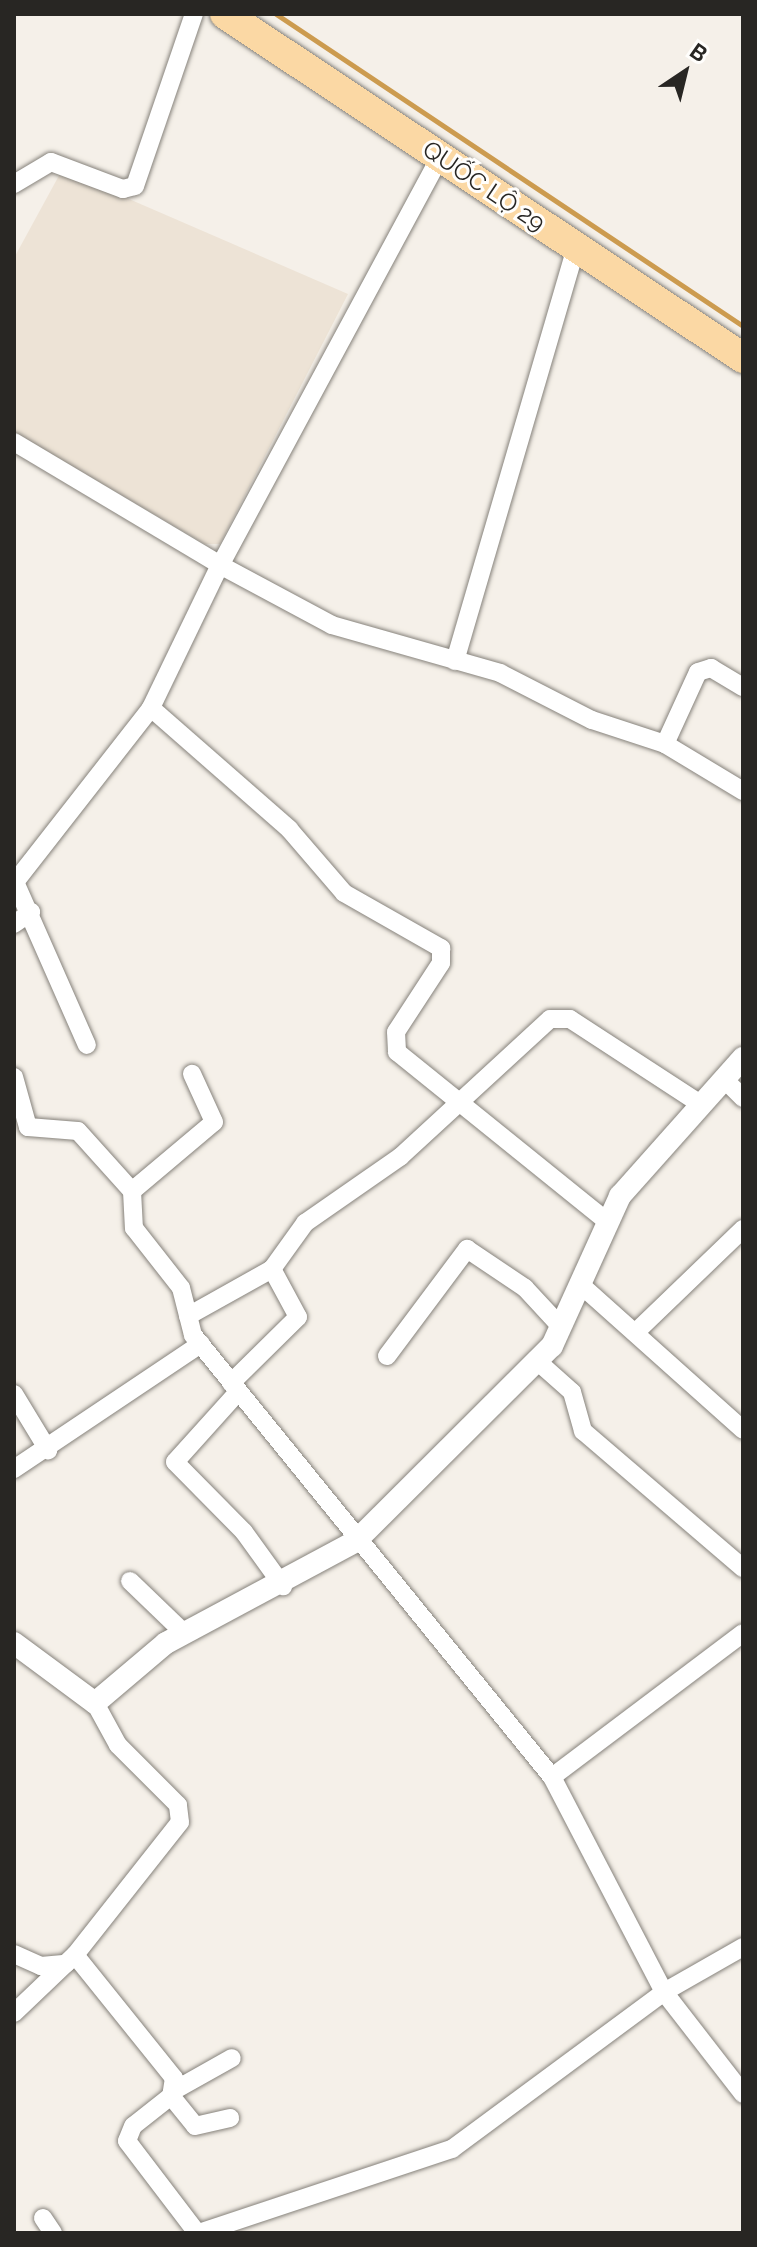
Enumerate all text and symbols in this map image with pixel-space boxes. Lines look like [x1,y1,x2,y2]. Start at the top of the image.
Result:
north arrow [645,32,725,112]
text: B [685,37,712,67]
street label: QUỐC LỘ 29 [417,135,551,237]

